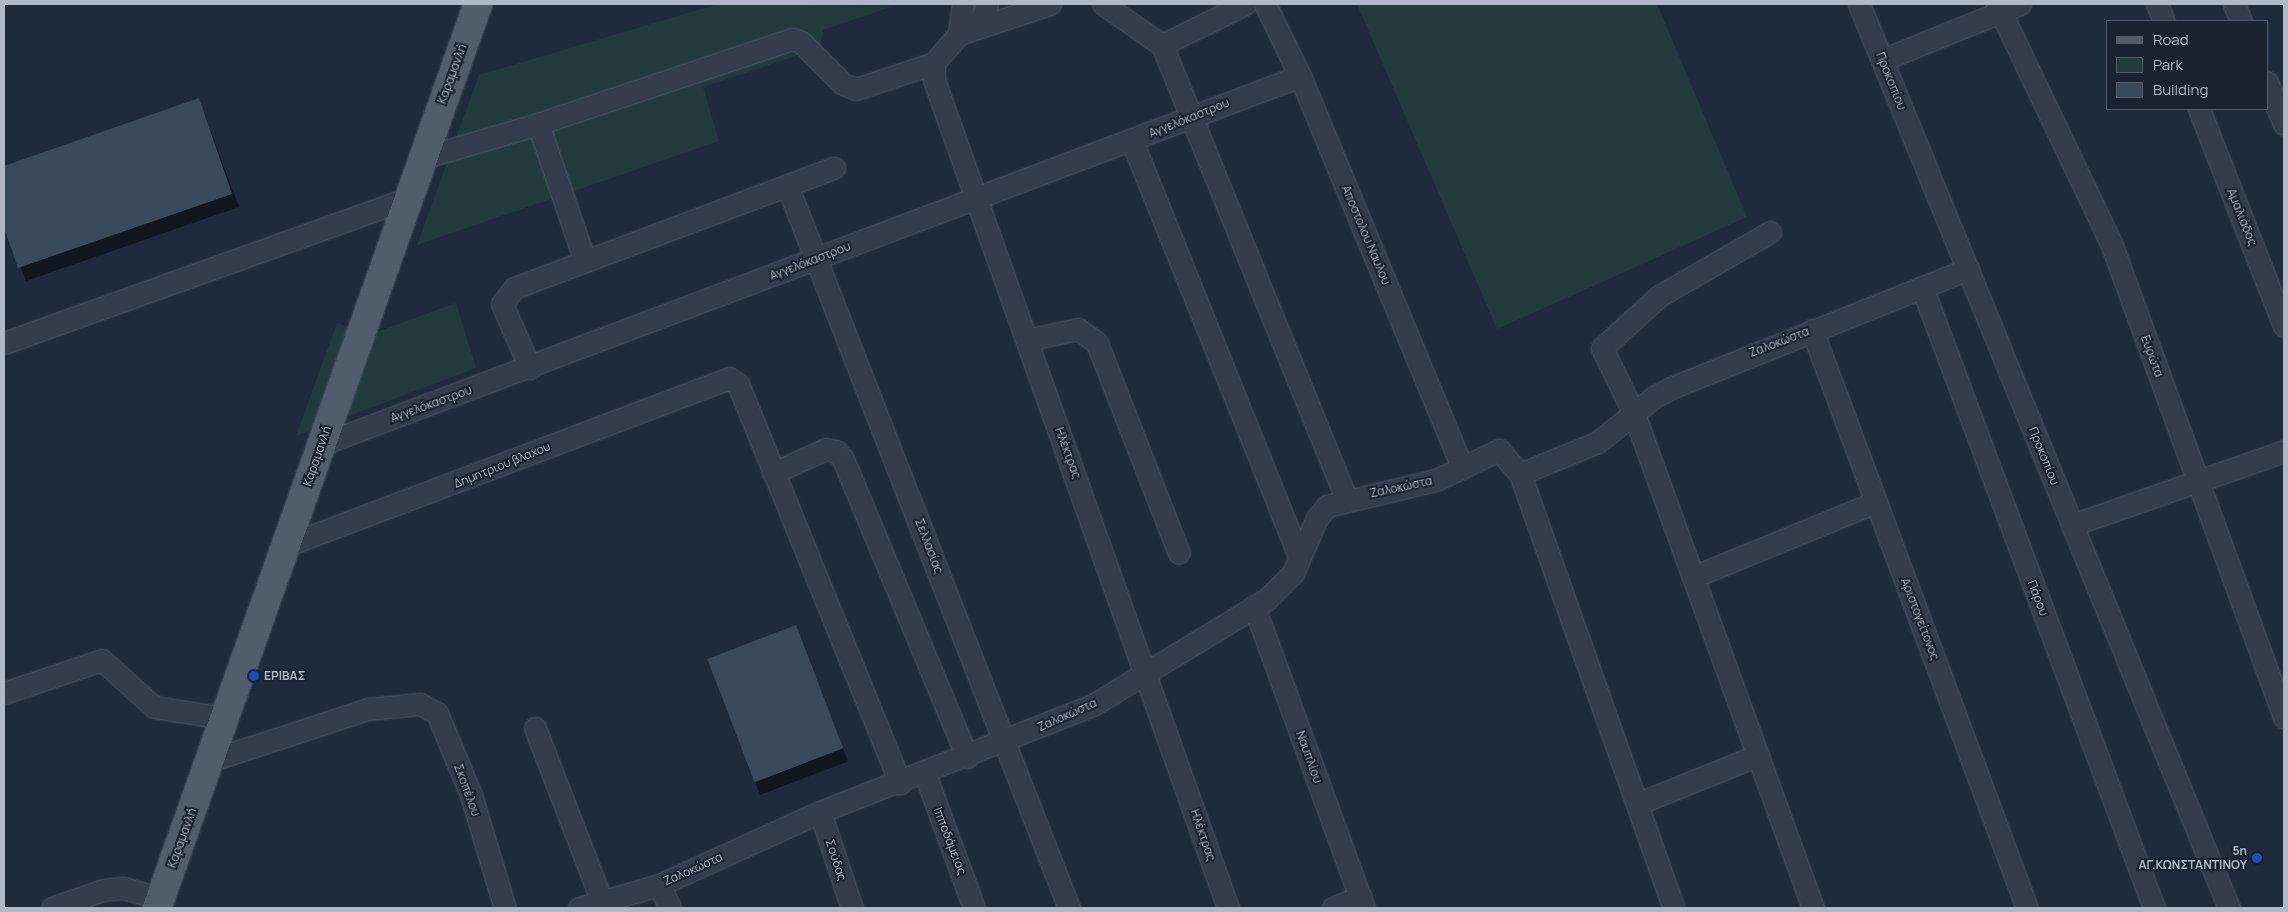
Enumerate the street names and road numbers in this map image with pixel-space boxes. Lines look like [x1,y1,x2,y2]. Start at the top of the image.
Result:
street label: Καραμανλή [435,42,469,106]
street label: Προκοπίου [1873,50,1909,112]
street label: Αγγελόκαστρου [1147,95,1231,141]
street label: Αποστολου Ναυλου [1339,183,1393,287]
street label: Αμαλιάδος [2224,186,2260,248]
street label: Αγγελόκαστρου [767,239,853,283]
street label: Ζαλοκώστα [1747,324,1811,360]
street label: Ευρώτα [2138,333,2166,379]
street label: Αγγελόκαστρου [388,383,474,425]
street label: Καραμανλή [300,424,334,488]
street label: Ηλέκτρας [1052,425,1084,481]
street label: Προκοπίου [2026,425,2062,487]
street label: Δημητριου βλαχου [451,439,553,491]
street label: Ζαλοκώστα [1369,473,1433,501]
street label: Σελλασίας [912,516,946,576]
street label: Αριστογείτονος [1898,576,1942,662]
street label: Πάρου [2025,578,2051,618]
street label: Ζαλοκώστα [1035,696,1099,734]
street label: Ναυπλίου [1293,729,1325,785]
street label: Σκοπέλου [451,762,483,818]
street label: Ιπποδάμειας [931,805,969,877]
street label: Καραμανλή [165,806,199,870]
street label: Ηλέκτρας [1187,807,1219,863]
street label: Σούδας [823,837,849,883]
street label: Ζαλοκώστα [661,850,725,888]

